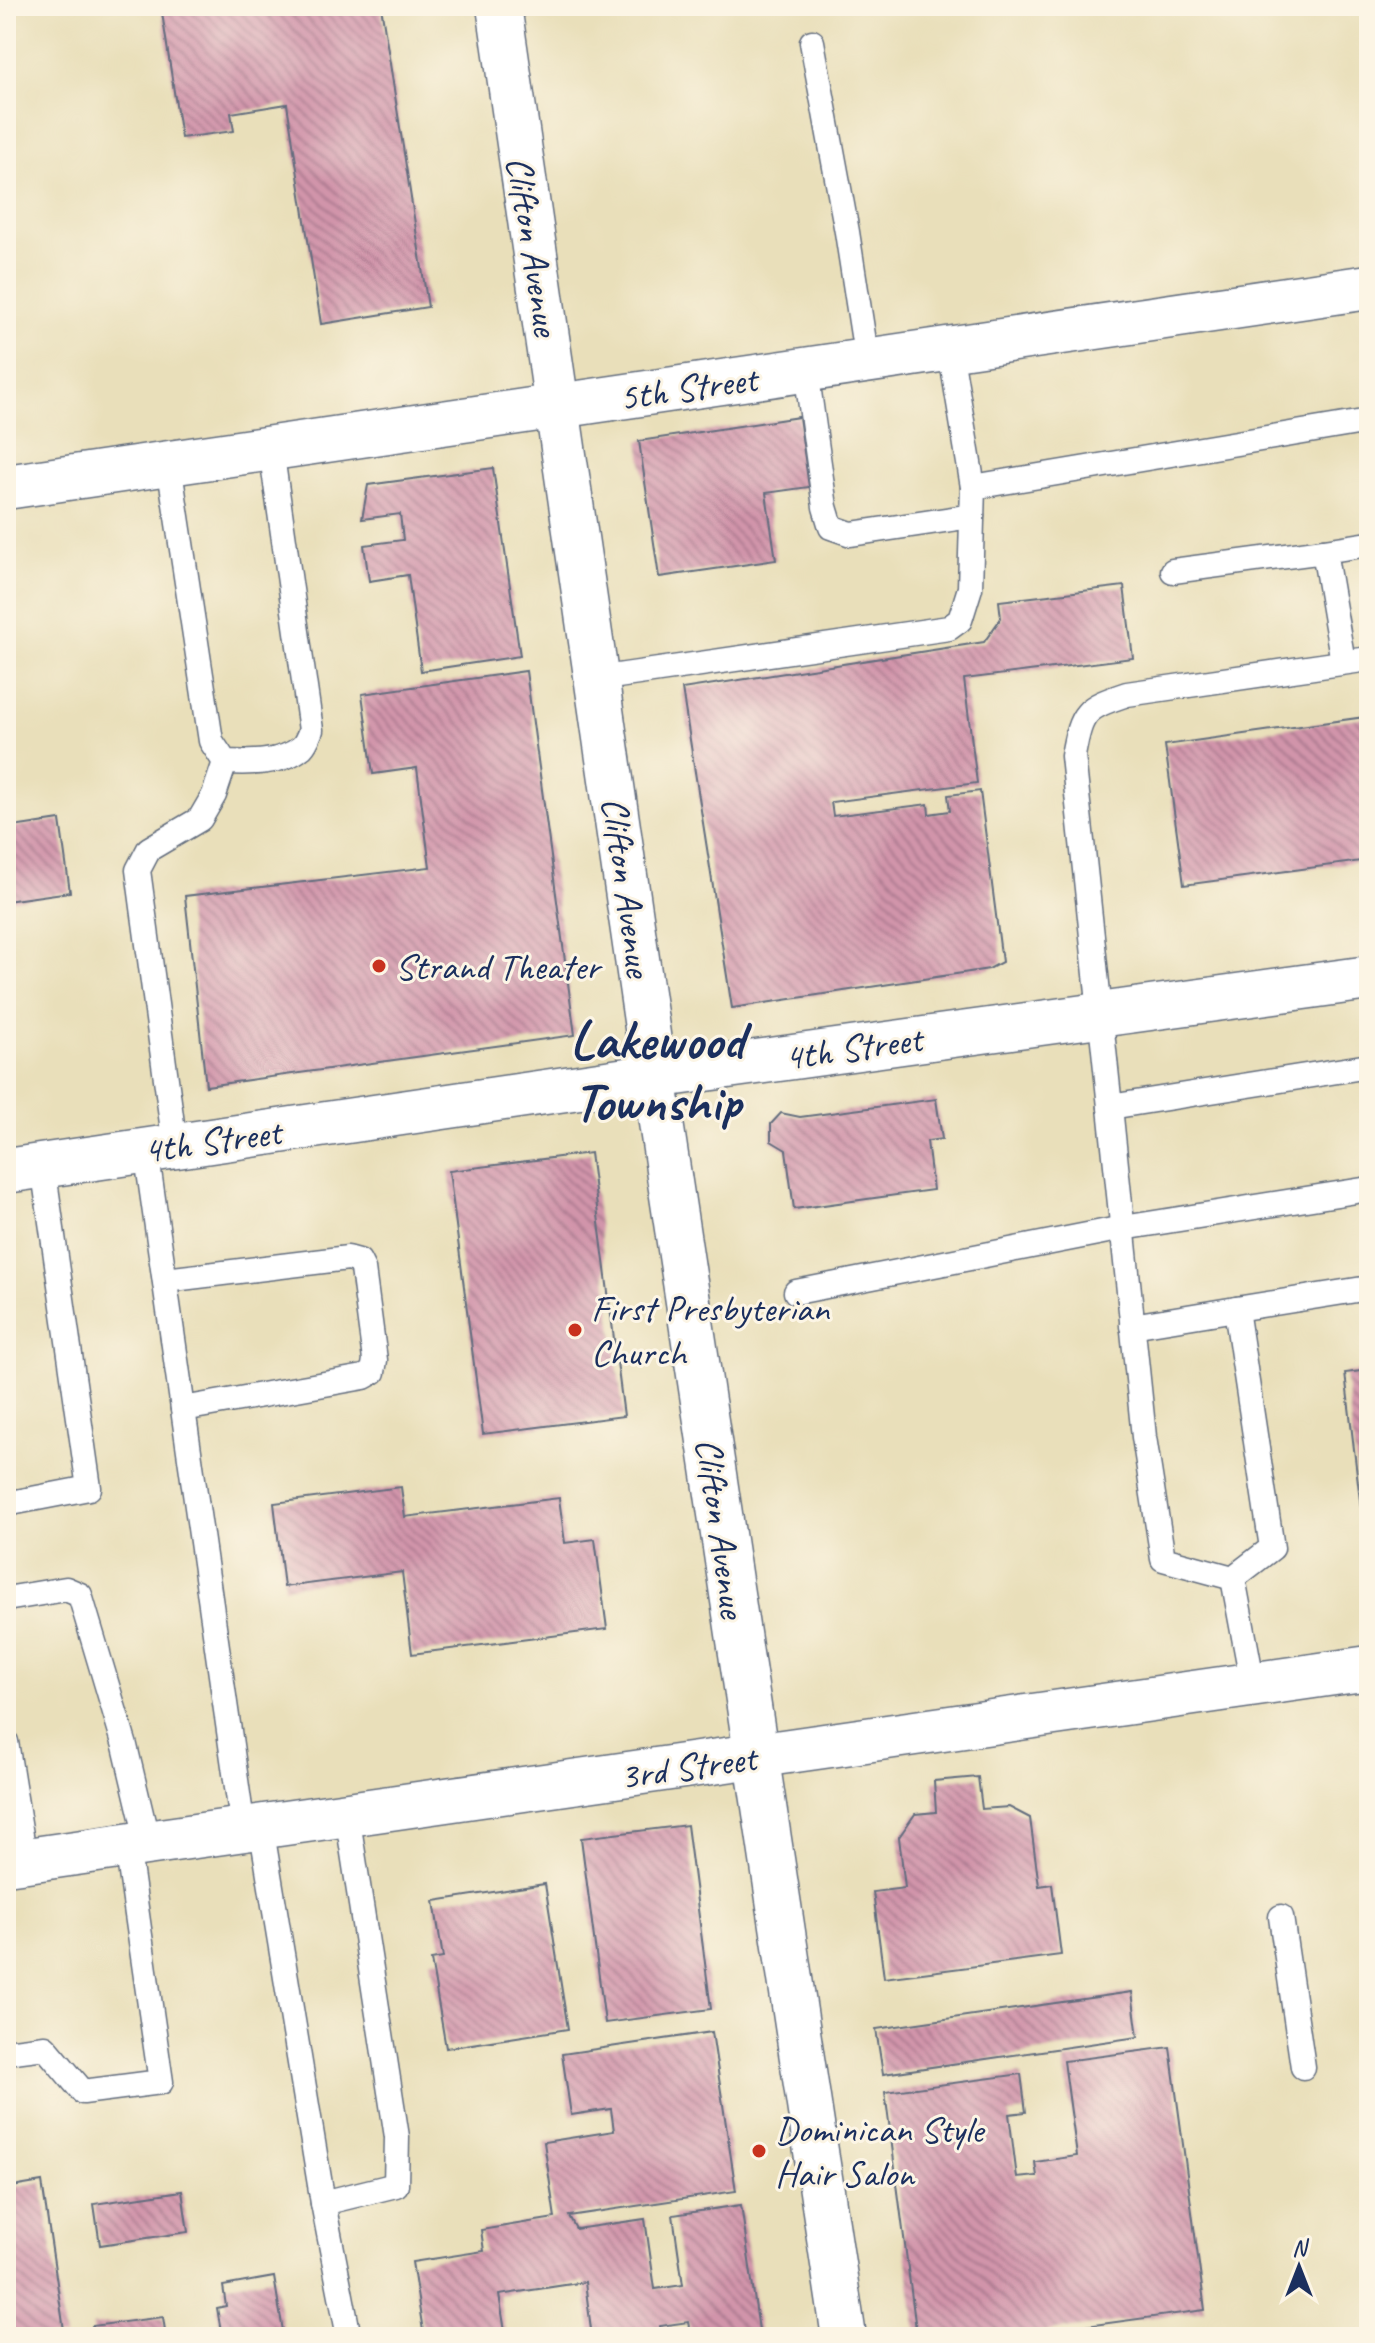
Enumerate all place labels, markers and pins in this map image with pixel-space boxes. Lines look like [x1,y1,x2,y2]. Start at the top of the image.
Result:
place label: Strand Theater [395,943,604,990]
marker: Strand Theater [370,957,388,975]
place label: First Presbyterian Church [591,1285,831,1376]
marker: First Presbyterian Church [566,1321,584,1339]
place label: Dominican Style Hair Salon [775,2106,986,2197]
marker: Dominican Style Hair Salon [750,2142,768,2160]

